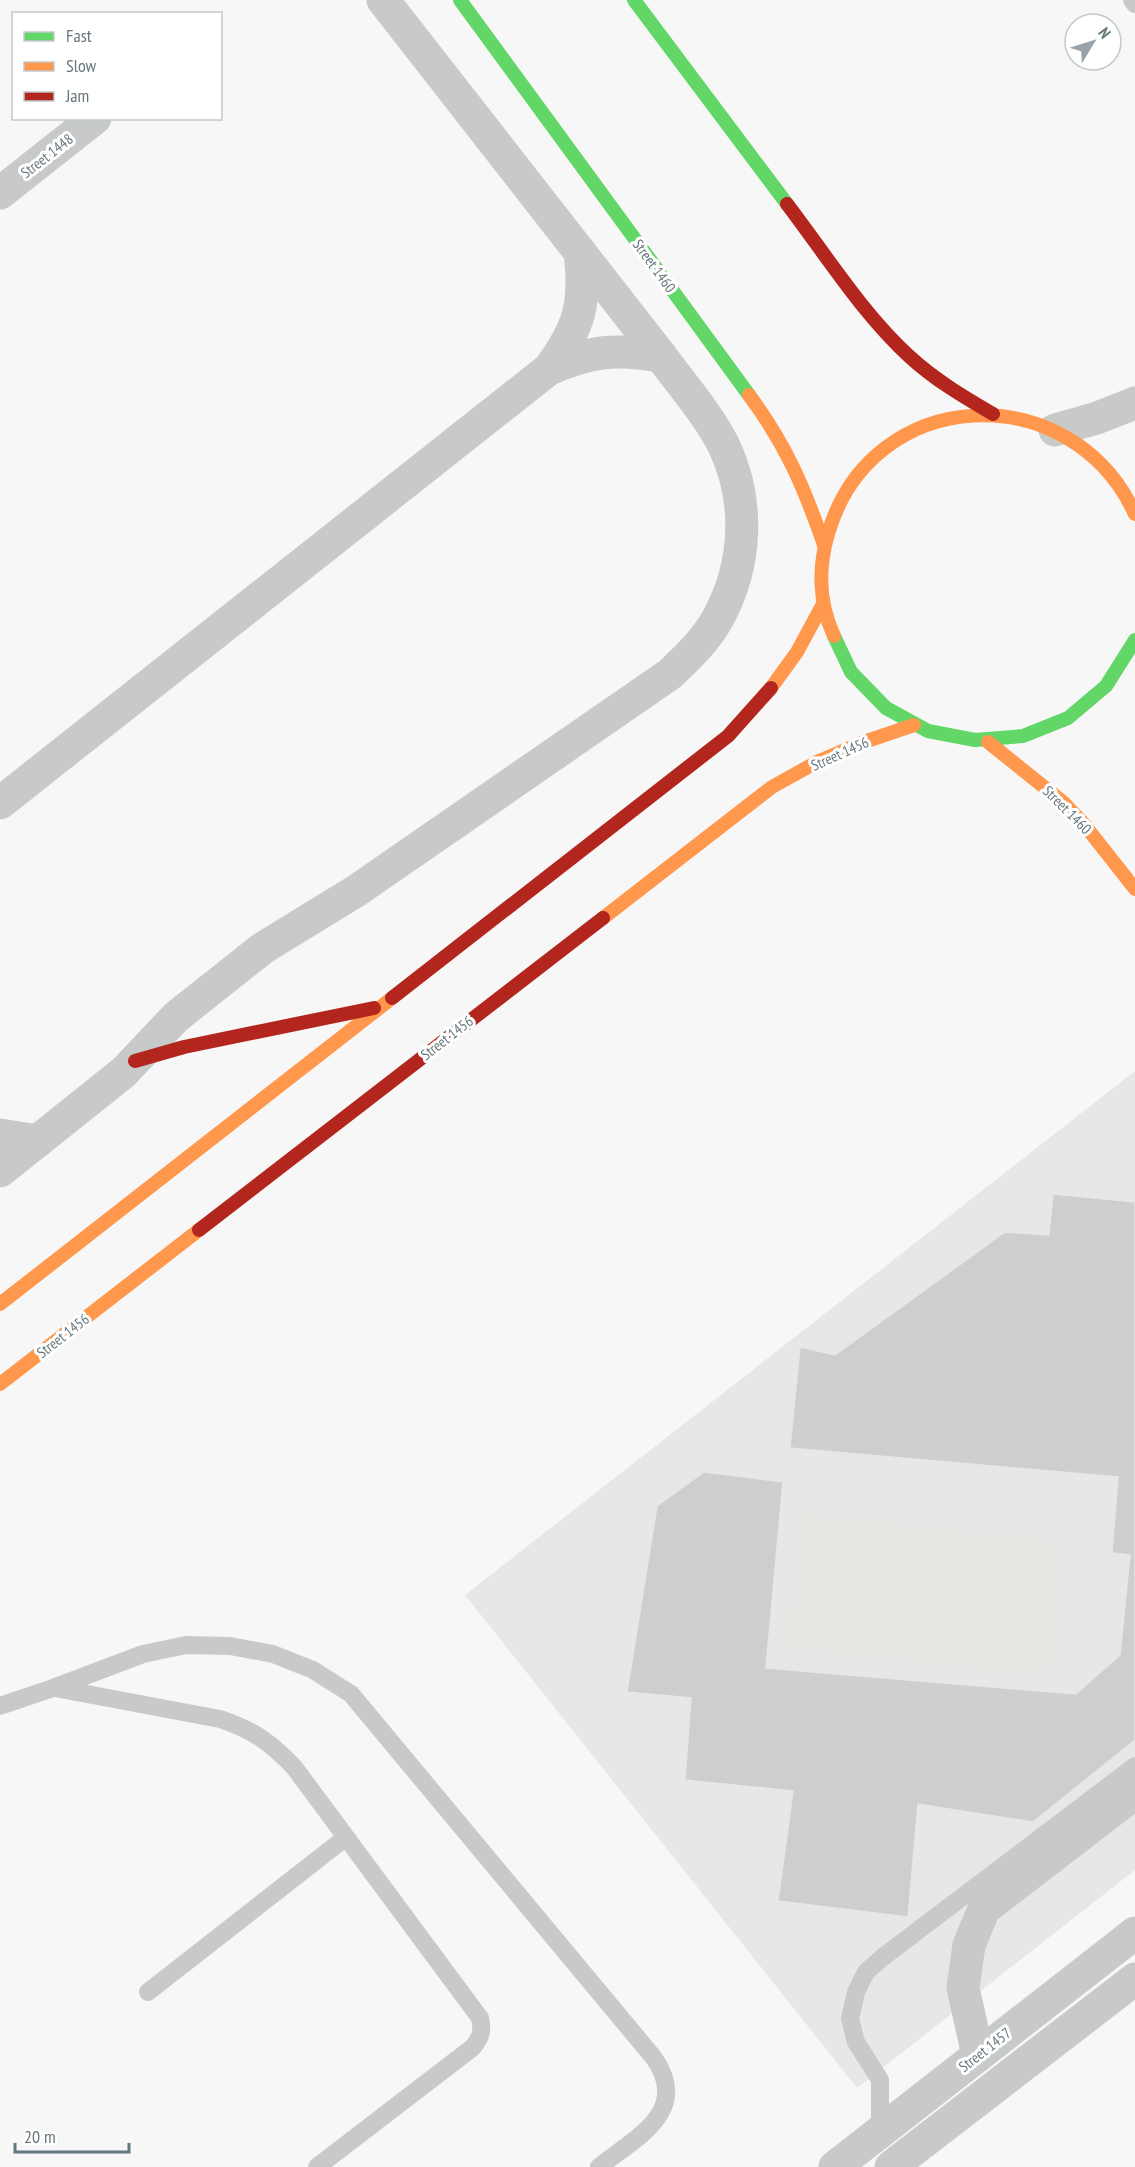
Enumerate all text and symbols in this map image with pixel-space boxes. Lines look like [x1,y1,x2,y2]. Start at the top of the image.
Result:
legend [12,12,222,120]
north arrow [1063,12,1123,72]
text: N [1094,23,1115,42]
text: Fast [66,24,92,47]
text: Slow [66,54,97,77]
text: Jam [65,84,89,107]
street label: Street 1448 [17,129,77,182]
street label: Street 1460 [629,235,680,296]
street label: Street 1456 [808,732,872,775]
street label: Street 1460 [1039,781,1096,838]
street label: Street 1456 [417,1011,477,1064]
street label: Street 1456 [33,1309,93,1362]
street label: Street 1457 [955,2023,1015,2076]
scale bar [15,2116,129,2154]
text: 20 m [24,2125,56,2148]

